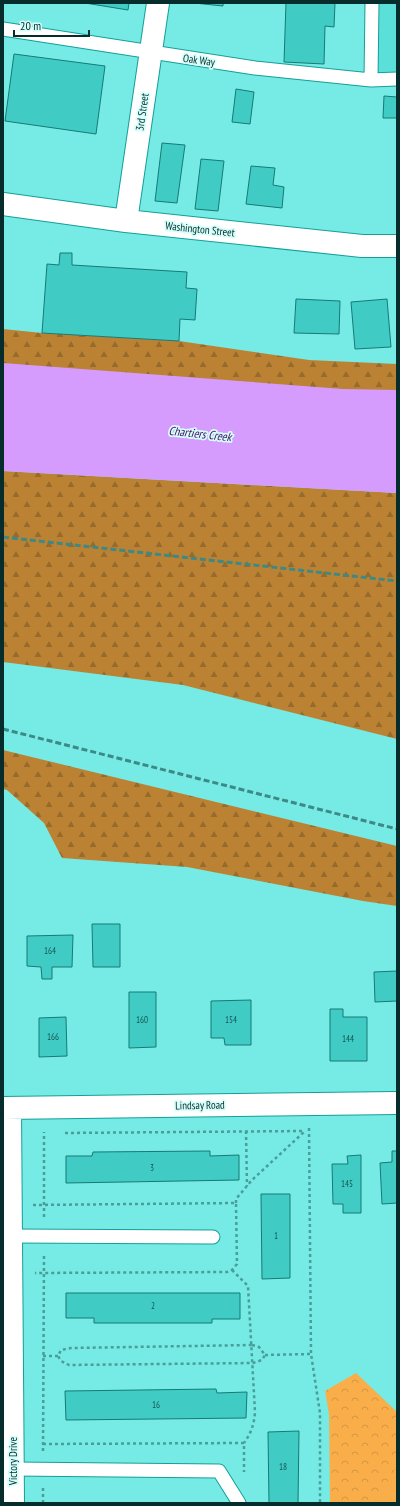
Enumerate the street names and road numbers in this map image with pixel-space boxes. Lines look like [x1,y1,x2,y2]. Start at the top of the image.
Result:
street label: Oak Way [182,51,217,69]
street label: 3rd Street [132,92,152,132]
street label: Washington Street [165,218,235,240]
street label: Lindsay Road [175,1098,225,1112]
street label: Victory Drive [6,1436,20,1486]

